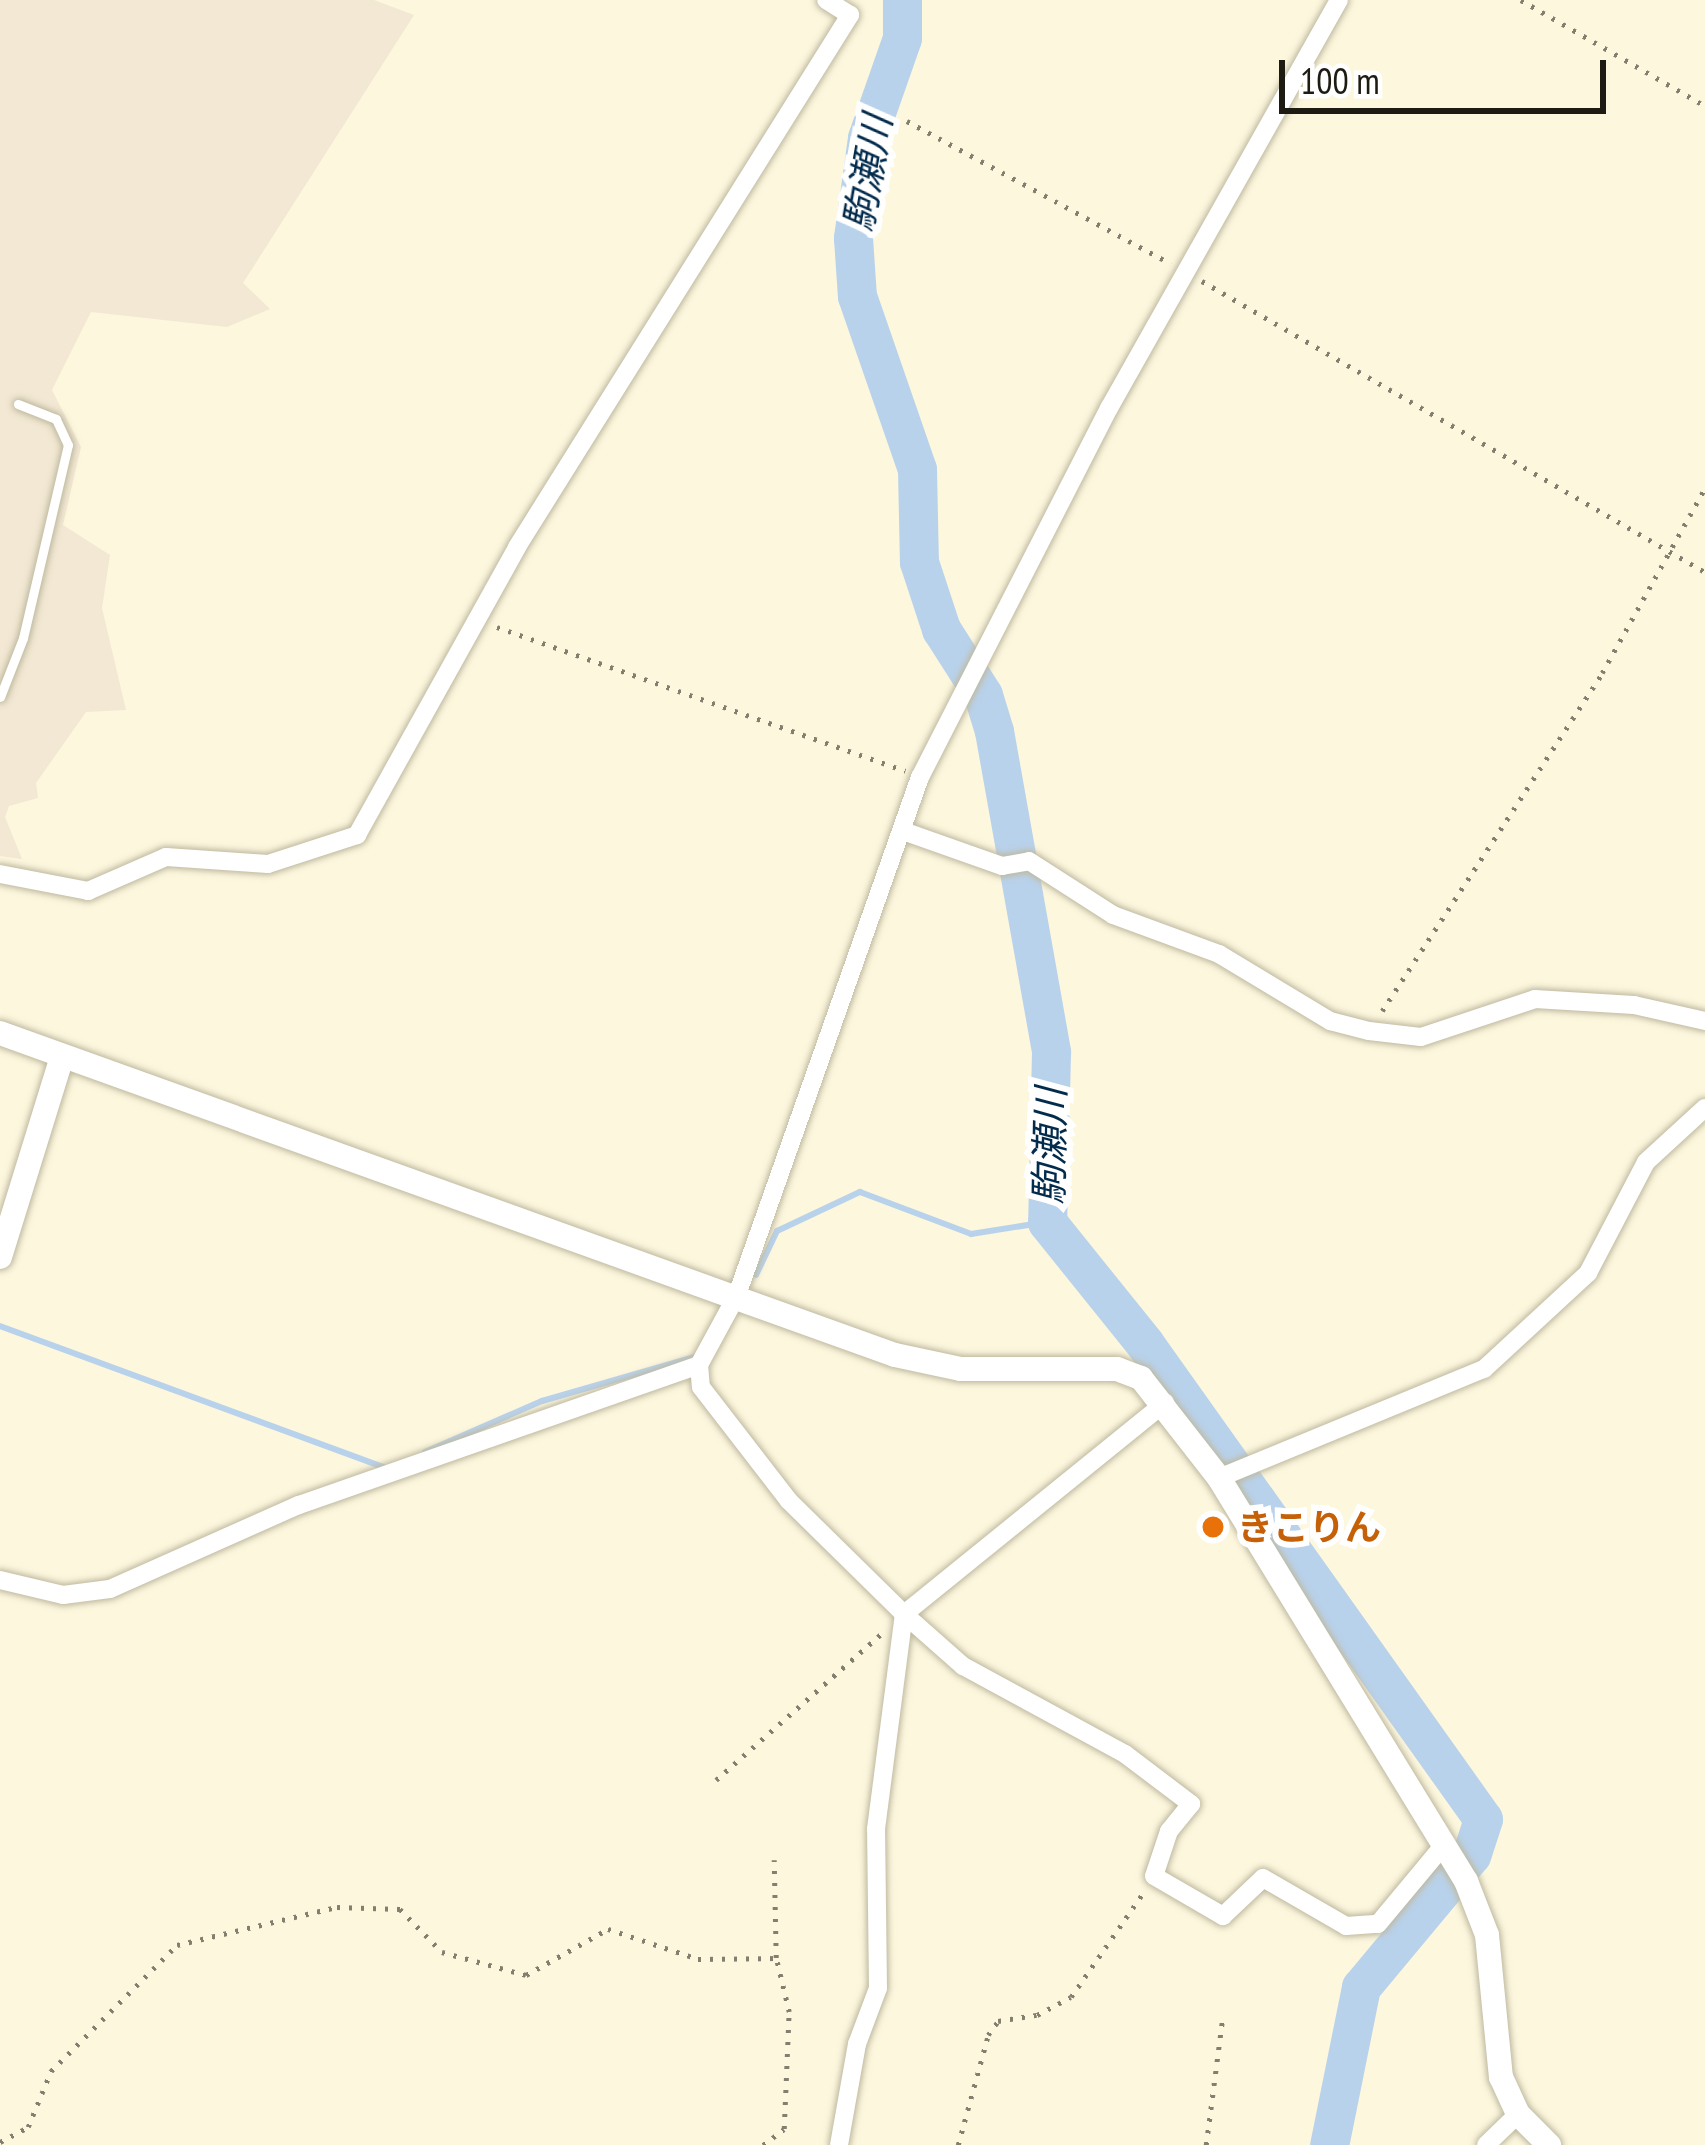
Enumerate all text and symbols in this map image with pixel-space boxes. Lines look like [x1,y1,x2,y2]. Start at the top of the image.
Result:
scale bar [1285,36,1612,110]
text: 100 m [1300,57,1380,104]
water label: 駒瀬川 [835,111,901,235]
water label: 駒瀬川 [1026,1087,1074,1205]
place label: きこりん [1237,1505,1381,1549]
marker: きこりん [1200,1514,1226,1540]

